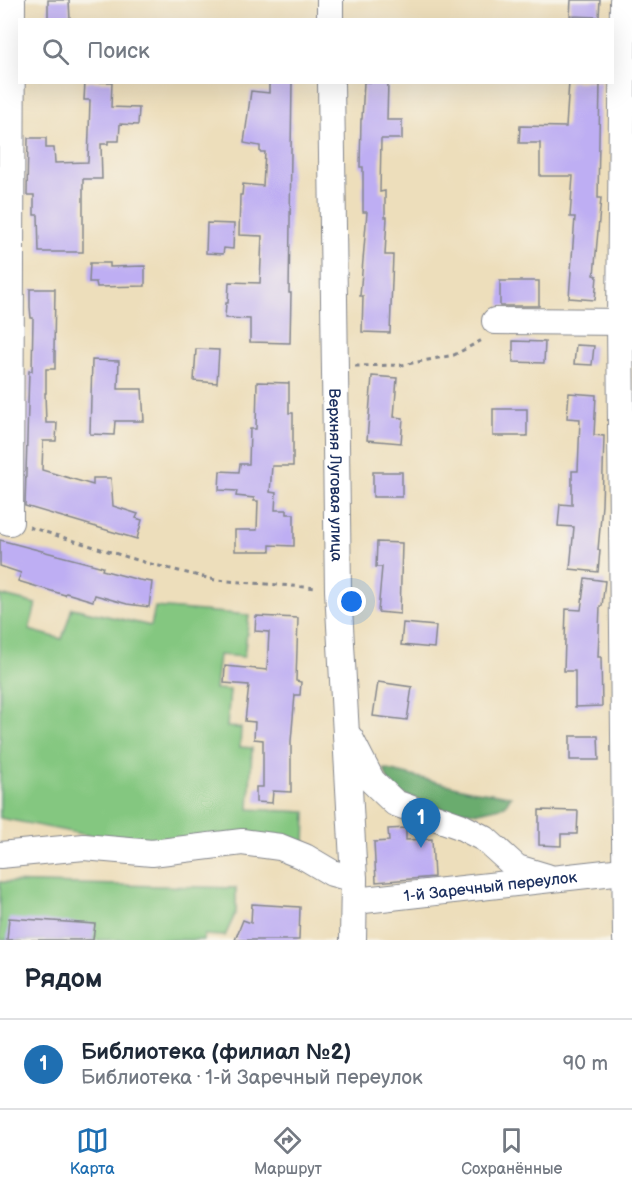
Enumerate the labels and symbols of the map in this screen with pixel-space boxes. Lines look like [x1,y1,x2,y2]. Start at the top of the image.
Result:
street label: Верхняя Луговая улица [324,388,346,562]
your location [337,587,366,616]
pin: 1 [402,798,440,848]
street label: 1-й Заречный переулок [403,868,578,906]

